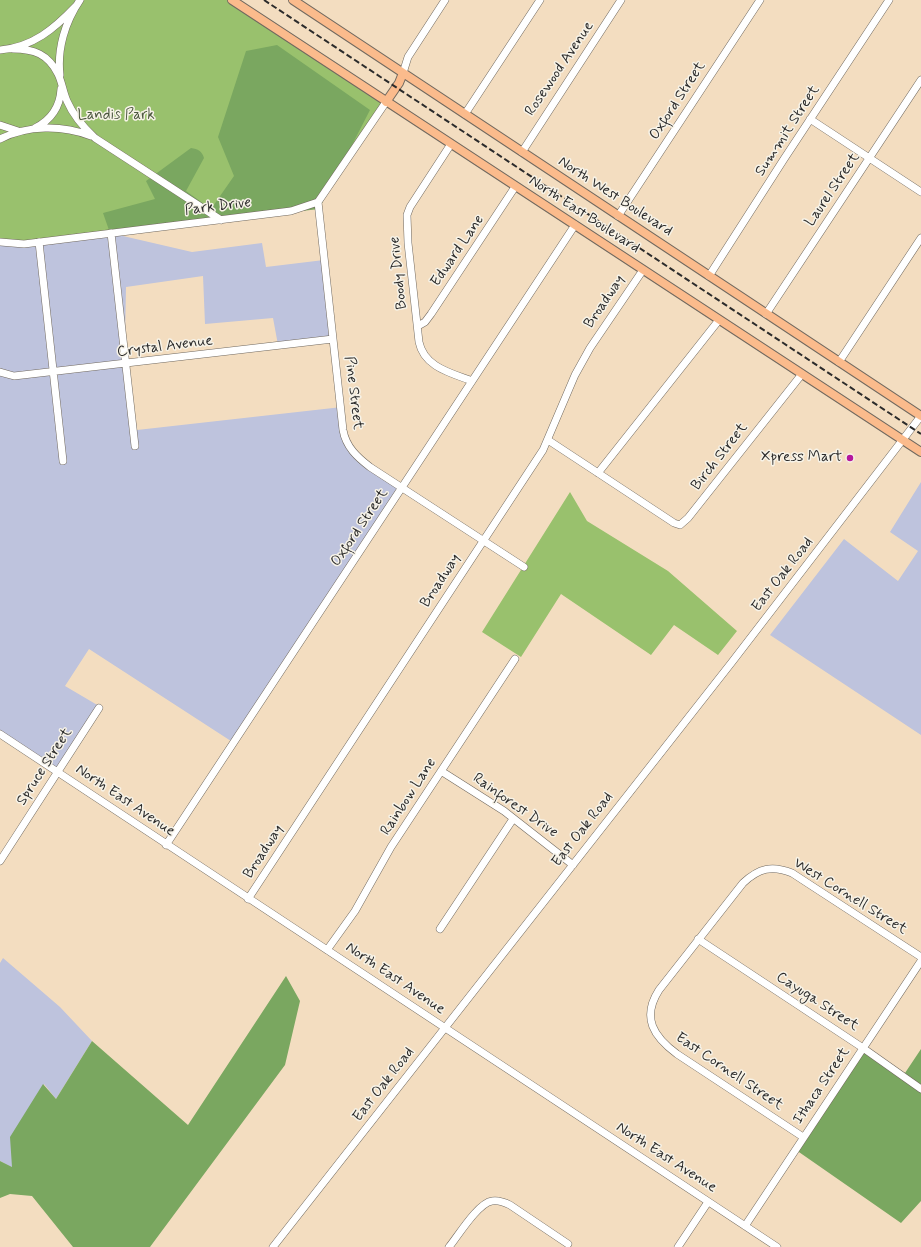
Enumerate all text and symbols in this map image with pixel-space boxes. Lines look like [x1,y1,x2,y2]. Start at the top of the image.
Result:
street label: Rosewood Avenue [522,18,598,120]
street label: Oxford Street [646,58,710,144]
street label: Summit Street [752,82,824,180]
park label: Landis Park [77,107,155,125]
street label: Laurel Street [802,150,864,230]
street label: North West Boulevard [554,153,676,241]
street label: North East Boulevard [525,172,643,258]
street label: Park Drive [184,194,252,220]
street label: Edward Lane [427,212,489,290]
street label: Boody Drive [386,236,412,310]
street label: Broadway [581,272,629,332]
street label: Crystal Avenue [116,332,214,362]
street label: Pine Street [340,355,366,431]
street label: Birch Street [688,420,752,494]
place label: Xpress Mart [761,449,842,467]
marker: Xpress Mart [845,453,855,463]
street label: Oxford Street [327,486,393,570]
street label: East Oak Road [748,534,818,616]
street label: Broadway [417,551,465,611]
street label: Spruce Street [13,725,77,809]
street label: Rainbow Lane [377,755,441,839]
street label: North East Avenue [72,761,178,841]
street label: Rainforest Drive [469,770,561,842]
street label: East Oak Road [548,789,618,871]
street label: Broadway [240,822,288,882]
street label: West Cornell Street [790,855,910,939]
street label: North East Avenue [342,939,448,1019]
street label: Cayuga Street [772,969,862,1035]
street label: East Cornell Street [672,1029,786,1115]
street label: East Oak Road [349,1044,419,1126]
street label: Ithaca Street [790,1044,854,1128]
street label: North East Avenue [612,1119,720,1197]

